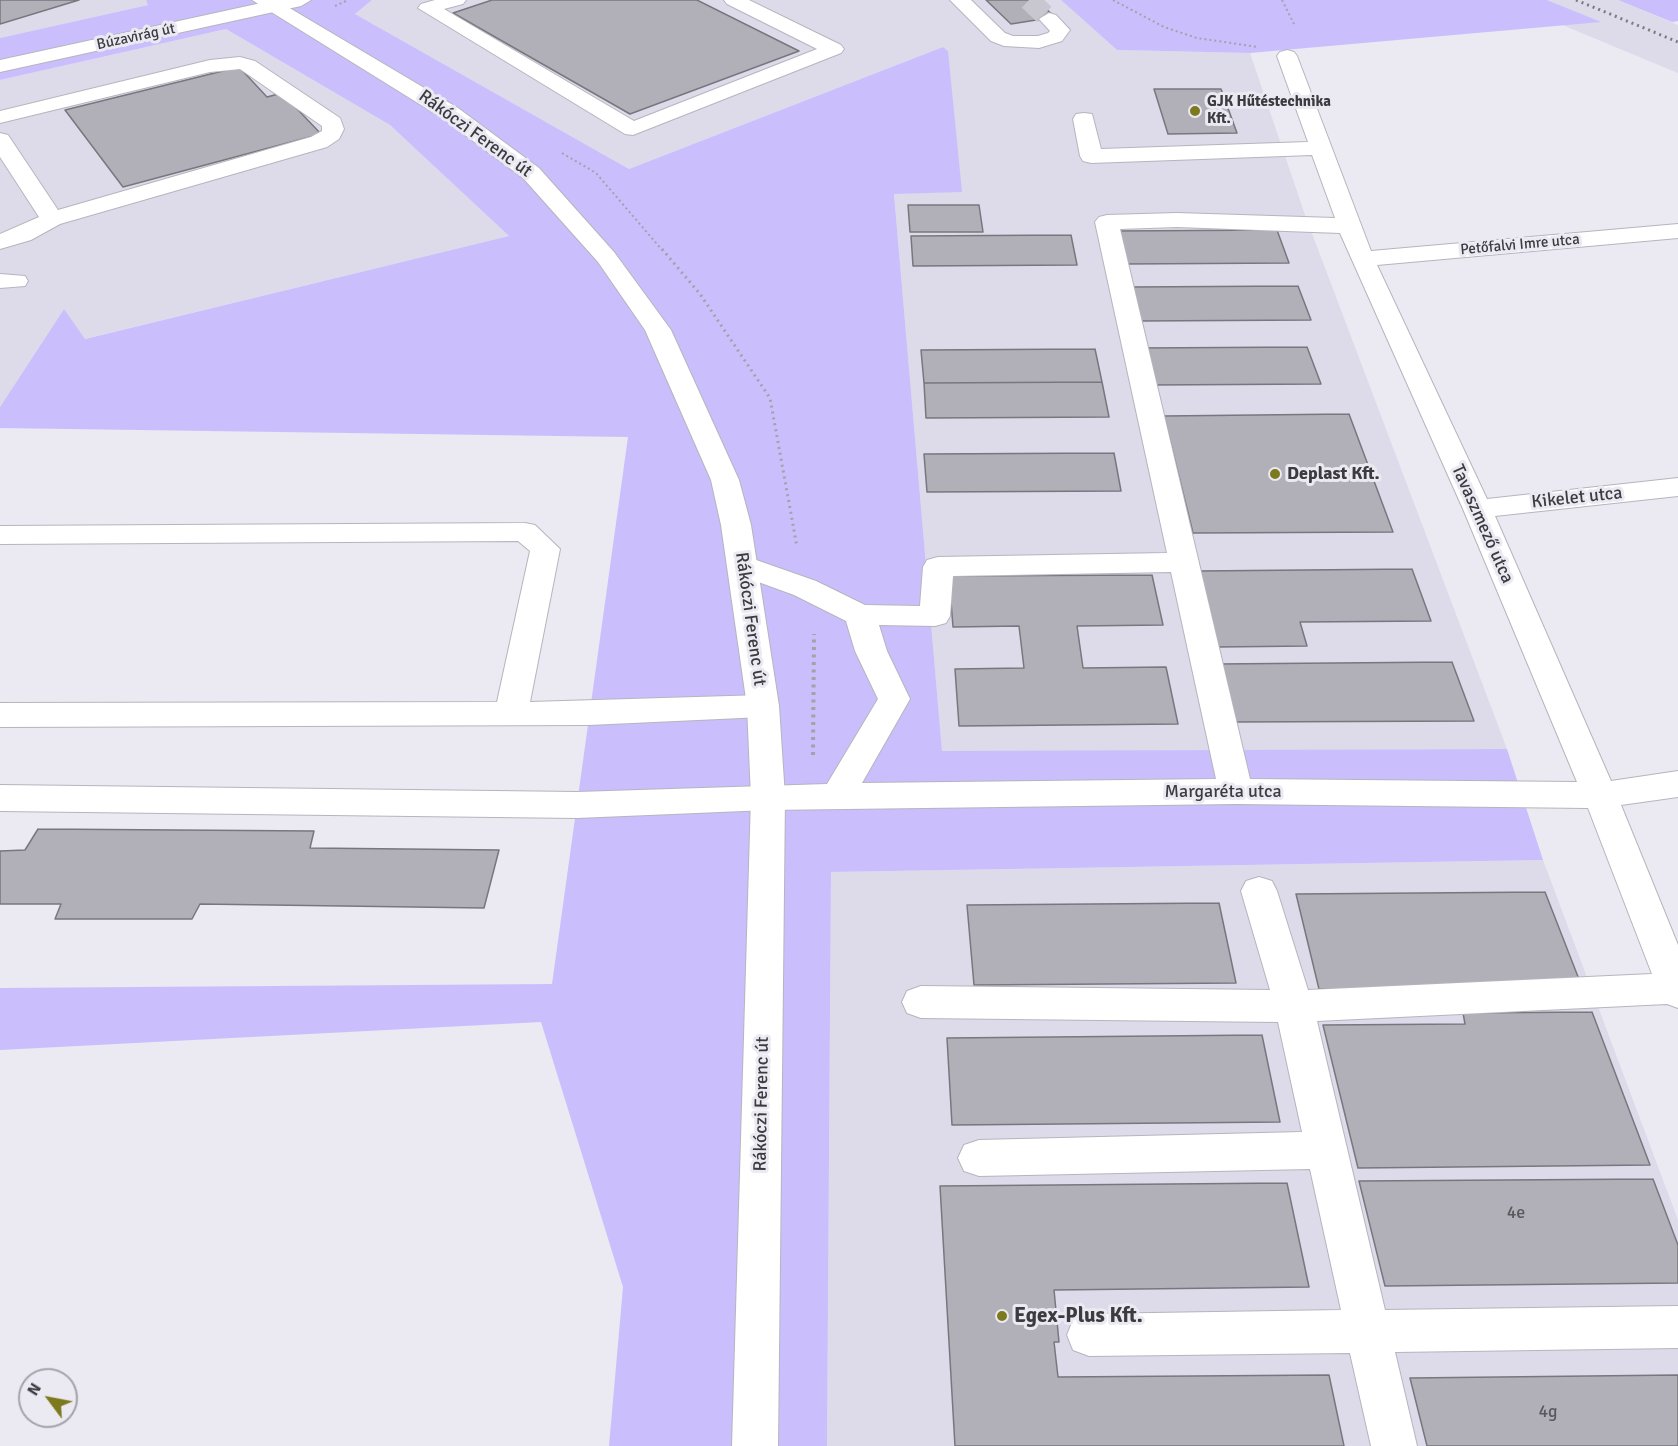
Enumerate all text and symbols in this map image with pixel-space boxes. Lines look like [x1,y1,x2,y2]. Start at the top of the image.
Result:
street label: Búzavirág út [95,20,177,54]
street label: Rákóczi Ferenc út [414,86,536,182]
place label: GJK Hűtéstechnika Kft. [1207,93,1331,128]
marker: GJK Hűtéstechnika Kft. [1188,104,1202,118]
street label: Petőfalvi Imre utca [1460,231,1580,259]
street label: Tavaszmező utca [1446,461,1518,587]
place label: Deplast Kft. [1287,463,1380,485]
marker: Deplast Kft. [1268,467,1282,481]
street label: Kikelet utca [1530,482,1624,514]
street label: Rákóczi Ferenc út [730,551,770,687]
street label: Margaréta utca [1164,781,1282,803]
street label: Rákóczi Ferenc út [750,1036,774,1172]
house number: 4e [1507,1202,1525,1224]
place label: Egex-Plus Kft. [1014,1303,1143,1329]
marker: Egex-Plus Kft. [995,1309,1009,1323]
north arrow [18,1368,78,1428]
text: N [23,1380,46,1400]
house number: 4g [1538,1401,1558,1423]

